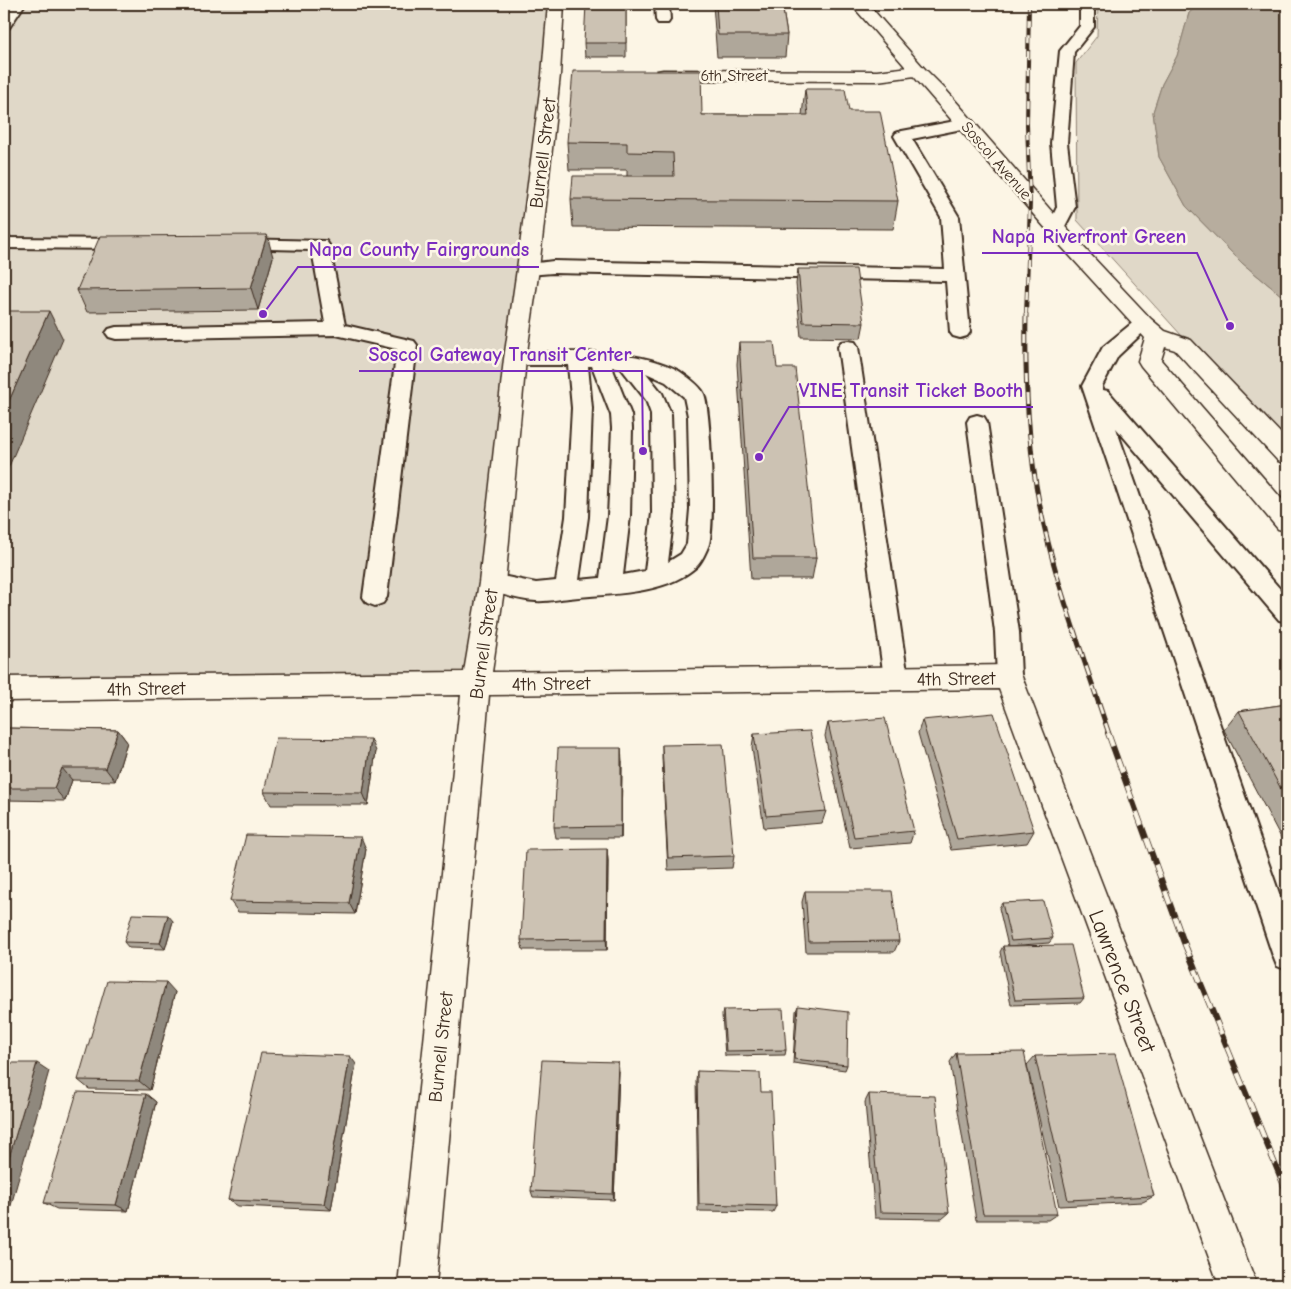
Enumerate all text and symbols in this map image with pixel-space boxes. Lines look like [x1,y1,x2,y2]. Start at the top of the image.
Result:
street label: 6th Street [700,67,768,85]
street label: Burnell Street [525,96,561,210]
street label: Soscol Avenue [957,118,1035,203]
callout: Napa Riverfront Green [982,218,1197,253]
text: Napa Riverfront Green [992,225,1186,248]
callout: Napa County Fairgrounds [298,232,539,267]
text: Napa County Fairgrounds [309,238,529,261]
callout: Soscol Gateway Transit Center [359,336,642,371]
text: Soscol Gateway Transit Center [368,343,632,366]
callout: VINE Transit Ticket Booth [789,372,1033,407]
text: VINE Transit Ticket Booth [799,379,1023,402]
street label: Burnell Street [465,587,503,701]
street label: 4th Street [916,667,996,691]
street label: 4th Street [511,672,591,696]
street label: 4th Street [106,677,186,701]
street label: Lawrence Street [1083,906,1161,1057]
street label: Burnell Street [424,990,458,1104]

